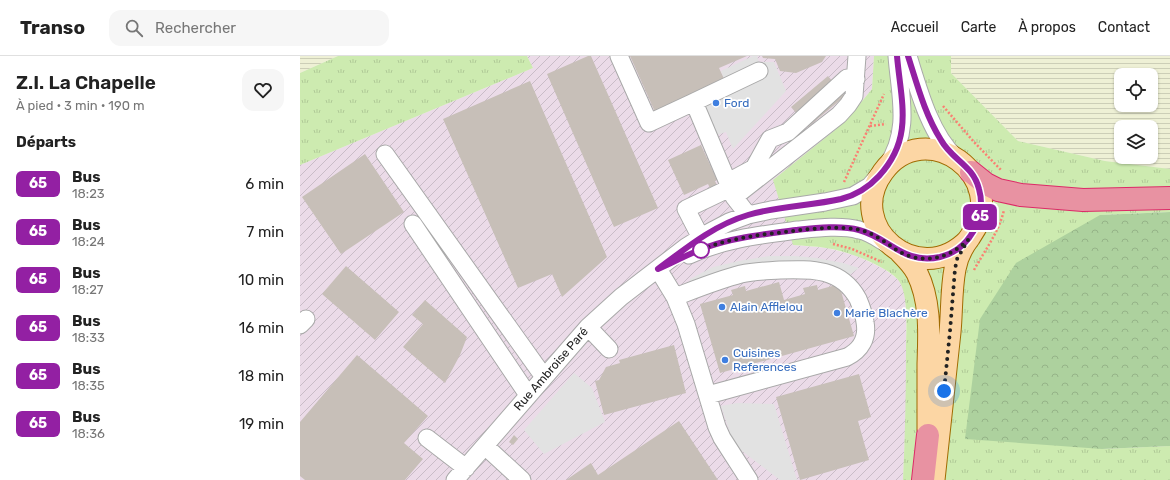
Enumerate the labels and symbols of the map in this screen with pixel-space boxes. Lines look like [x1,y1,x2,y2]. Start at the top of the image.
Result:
place label: Ford [724,96,749,110]
marker: Ford [711,98,721,108]
line badge: 65 [962,204,998,230]
unlabelled marker [692,241,710,259]
place label: Alain Afflelou [730,300,803,314]
marker: Alain Afflelou [717,302,727,312]
place label: Marie Blachère [845,306,928,320]
marker: Marie Blachère [832,308,842,318]
street label: Rue Ambroise Paré [511,324,591,413]
place label: Cuisines References [733,346,797,374]
marker: Cuisines References [720,355,730,365]
your location [934,381,954,401]

